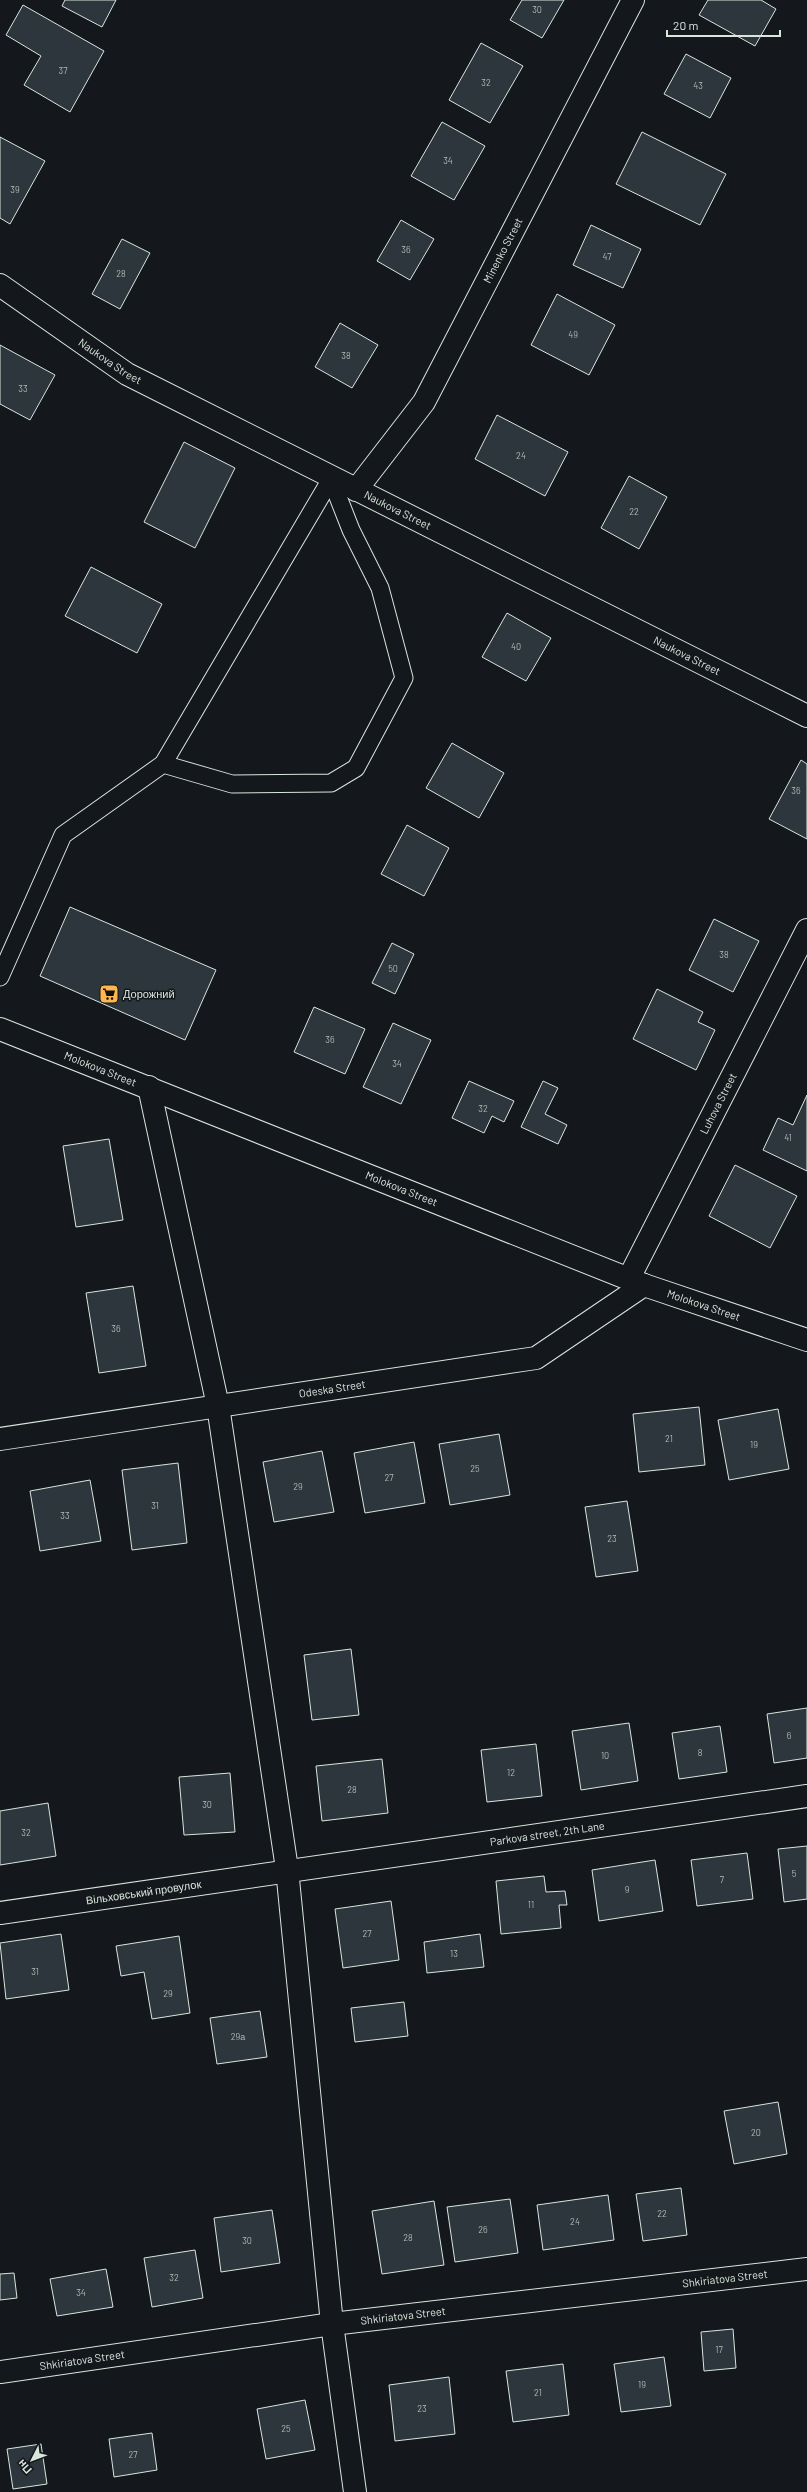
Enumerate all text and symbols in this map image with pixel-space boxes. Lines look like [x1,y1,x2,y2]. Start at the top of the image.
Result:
house number: 30 [532,4,542,15]
scale bar [667,12,780,38]
text: 20 m [673,18,699,32]
house number: 37 [59,65,68,76]
house number: 32 [481,77,491,88]
house number: 43 [693,80,703,91]
house number: 34 [443,155,453,166]
house number: 39 [10,184,20,195]
street label: Minenko Street [480,215,525,285]
house number: 36 [401,244,411,255]
house number: 47 [603,251,612,262]
house number: 28 [116,268,126,279]
house number: 49 [568,329,578,340]
street label: Naukova Street [76,335,144,386]
house number: 38 [341,350,351,361]
house number: 33 [18,383,28,394]
house number: 24 [516,450,526,461]
street label: Naukova Street [362,487,433,532]
house number: 22 [629,506,639,517]
street label: Naukova Street [652,633,723,677]
house number: 40 [511,641,521,652]
house number: 36 [791,785,801,796]
house number: 38 [719,949,729,960]
house number: 50 [388,963,398,974]
supermarket icon: Дорожний [98,983,120,1005]
place label: Дорожний [123,987,175,1000]
house number: 36 [325,1034,335,1045]
street label: Molokova Street [63,1048,139,1089]
house number: 34 [392,1058,402,1069]
street label: Luhova Street [697,1071,739,1136]
house number: 32 [478,1103,488,1114]
house number: 41 [784,1132,792,1143]
street label: Molokova Street [364,1168,440,1208]
street label: Molokova Street [666,1286,742,1323]
house number: 36 [111,1323,121,1334]
street label: Odeska Street [298,1377,366,1400]
house number: 21 [665,1433,673,1444]
house number: 19 [750,1439,758,1450]
house number: 25 [470,1463,480,1474]
house number: 27 [384,1472,394,1483]
house number: 29 [293,1481,303,1492]
house number: 31 [151,1500,159,1511]
house number: 33 [60,1510,70,1521]
house number: 23 [607,1533,617,1544]
house number: 6 [787,1730,792,1741]
house number: 8 [698,1747,703,1758]
house number: 10 [601,1750,609,1761]
house number: 12 [507,1767,515,1778]
house number: 28 [347,1784,357,1795]
house number: 30 [202,1799,212,1810]
street label: Parkova street, 2th Lane [489,1818,606,1848]
house number: 32 [21,1827,31,1838]
house number: 5 [792,1868,797,1879]
house number: 7 [720,1874,725,1885]
street label: Вільховський провулок [85,1877,202,1906]
house number: 9 [625,1884,630,1895]
house number: 11 [528,1899,534,1910]
house number: 27 [362,1928,372,1939]
house number: 13 [450,1948,458,1959]
house number: 31 [31,1966,39,1977]
house number: 29 [163,1988,173,1999]
house number: 29а [231,2031,245,2042]
house number: 20 [751,2127,761,2138]
house number: 22 [657,2208,667,2219]
house number: 24 [570,2216,580,2227]
house number: 26 [478,2224,488,2235]
house number: 28 [403,2232,413,2243]
house number: 30 [242,2235,252,2246]
street label: Shkiriatova Street [682,2267,768,2289]
house number: 32 [169,2272,179,2283]
house number: 34 [76,2287,86,2298]
street label: Shkiriatova Street [360,2304,446,2327]
house number: 17 [715,2344,723,2355]
street label: Shkiriatova Street [39,2347,125,2372]
house number: 19 [638,2379,646,2390]
house number: 21 [534,2387,542,2398]
house number: 23 [417,2403,427,2414]
house number: 25 [281,2423,291,2434]
north arrow [12,2440,52,2480]
house number: 27 [128,2449,138,2460]
text: Пн [14,2457,34,2477]

